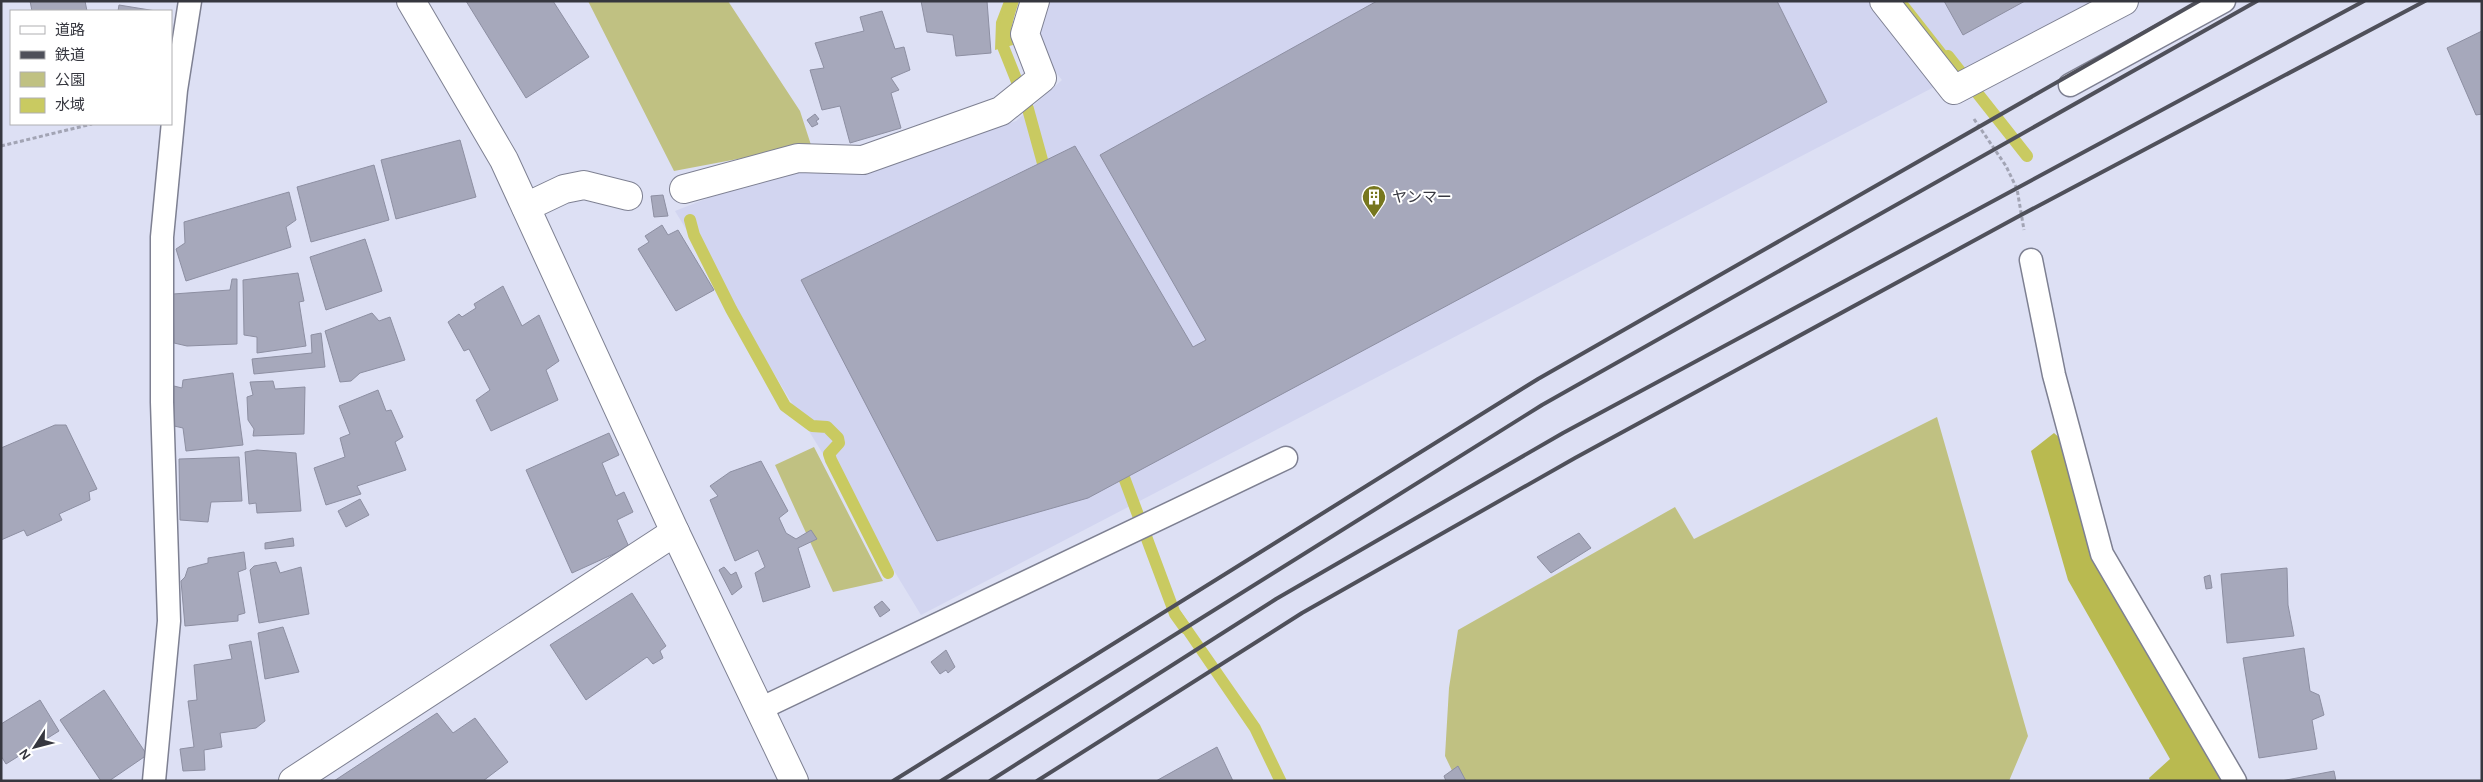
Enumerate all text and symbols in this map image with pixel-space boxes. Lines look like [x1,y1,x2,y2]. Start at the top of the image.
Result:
legend [10,10,172,125]
text: 道路 [55,21,85,39]
text: 鉄道 [55,46,85,64]
text: 公園 [55,71,85,89]
text: 水域 [55,96,85,114]
building icon: ヤンマー [1361,184,1387,218]
place label: ヤンマー [1392,188,1452,206]
north arrow [10,722,60,772]
text: N [15,745,35,763]

